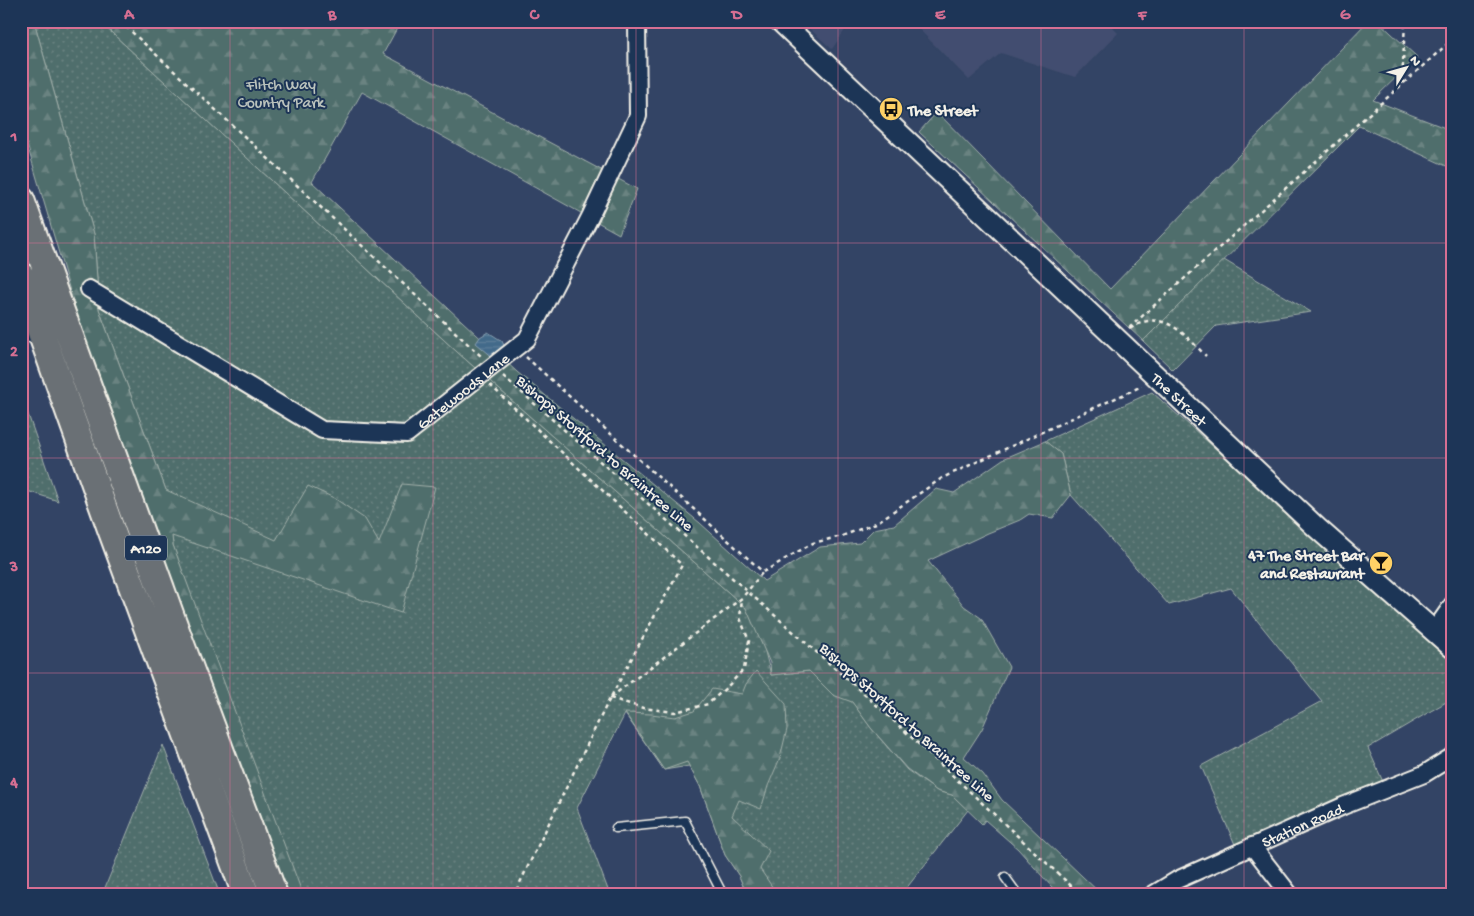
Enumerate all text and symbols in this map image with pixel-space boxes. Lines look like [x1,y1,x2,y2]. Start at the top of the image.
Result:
text: A [123,7,135,26]
text: B [327,7,337,26]
text: C [529,7,540,26]
text: D [730,7,743,26]
text: E [935,7,946,26]
text: F [1137,7,1148,26]
text: G [1340,7,1351,26]
north arrow [1382,42,1432,92]
text: N [1405,53,1424,70]
park label: Flitch Way Country Park [238,77,326,114]
bus stop icon: The Street [878,96,904,122]
place label: The Street [906,103,979,122]
text: 1 [10,129,17,148]
text: 2 [10,344,18,363]
street label: Gatewoods Lane [414,350,515,435]
street label: The Street [1145,370,1210,433]
street label: Bishops Stortford to Braintree Line [510,372,697,537]
road number: A120 [125,536,167,560]
place label: 47 The Street Bar and Restaurant [1247,548,1366,585]
bar icon: 47 The Street Bar and Restaurant [1368,550,1394,576]
text: 3 [9,559,18,578]
street label: Bishops Stortford to Braintree Line [814,639,997,808]
text: 4 [9,775,18,794]
street label: Station Road [1260,800,1349,854]

